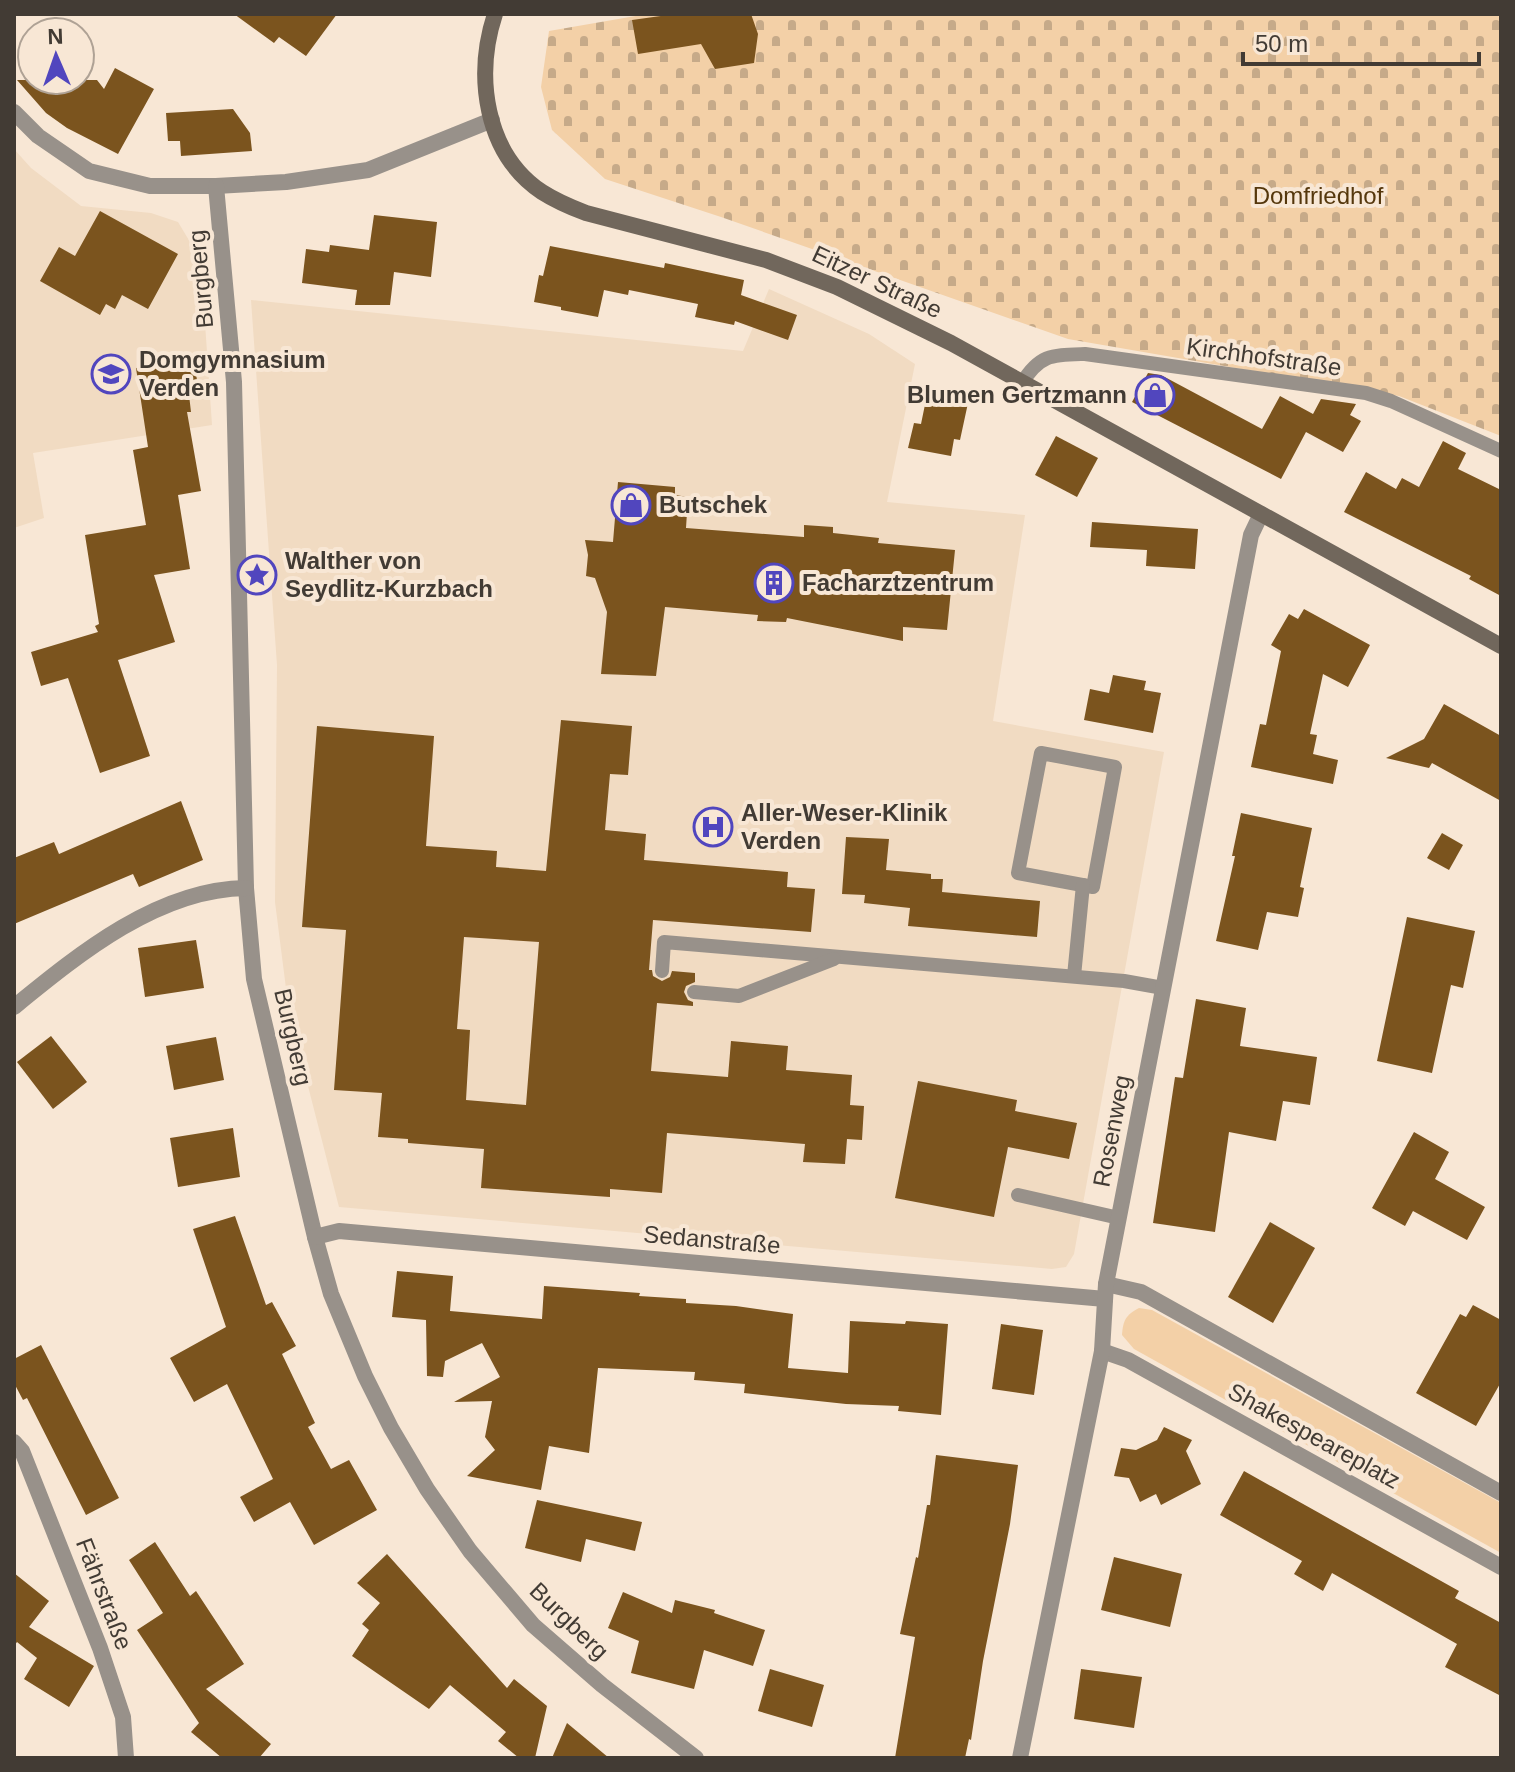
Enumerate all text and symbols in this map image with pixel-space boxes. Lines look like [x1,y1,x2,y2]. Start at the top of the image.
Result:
north arrow [16,16,96,96]
scale bar [1243,16,1479,66]
text: N [47,24,64,49]
text: 50 m [1255,30,1308,57]
park label: Domfriedhof [1253,182,1384,209]
street label: Burgberg [183,229,218,329]
street label: Eitzer Straße [808,240,946,323]
street label: Kirchhofstraße [1185,332,1343,381]
place label: Domgymnasium Verden [139,346,326,401]
school or university icon: Domgymnasium Verden [90,353,132,395]
shop icon: Blumen Gertzmann [1134,374,1176,416]
place label: Blumen Gertzmann [907,381,1127,408]
shop icon: Butschek [610,484,652,526]
place label: Butschek [659,491,768,518]
place label: Walther von Seydlitz-Kurzbach [285,547,493,602]
place icon: Walther von Seydlitz-Kurzbach [236,554,278,596]
building icon: Facharztzentrum [753,562,795,604]
place label: Facharztzentrum [802,569,994,596]
place label: Aller-Weser-Klinik Verden [741,799,948,854]
hospital icon: Aller-Weser-Klinik Verden [692,806,734,848]
street label: Burgberg [269,986,318,1088]
street label: Rosenweg [1087,1073,1136,1189]
street label: Sedanstraße [642,1220,782,1259]
street label: Shakespeareplatz [1224,1377,1405,1494]
street label: Fährstraße [71,1534,138,1653]
street label: Burgberg [524,1577,614,1665]

